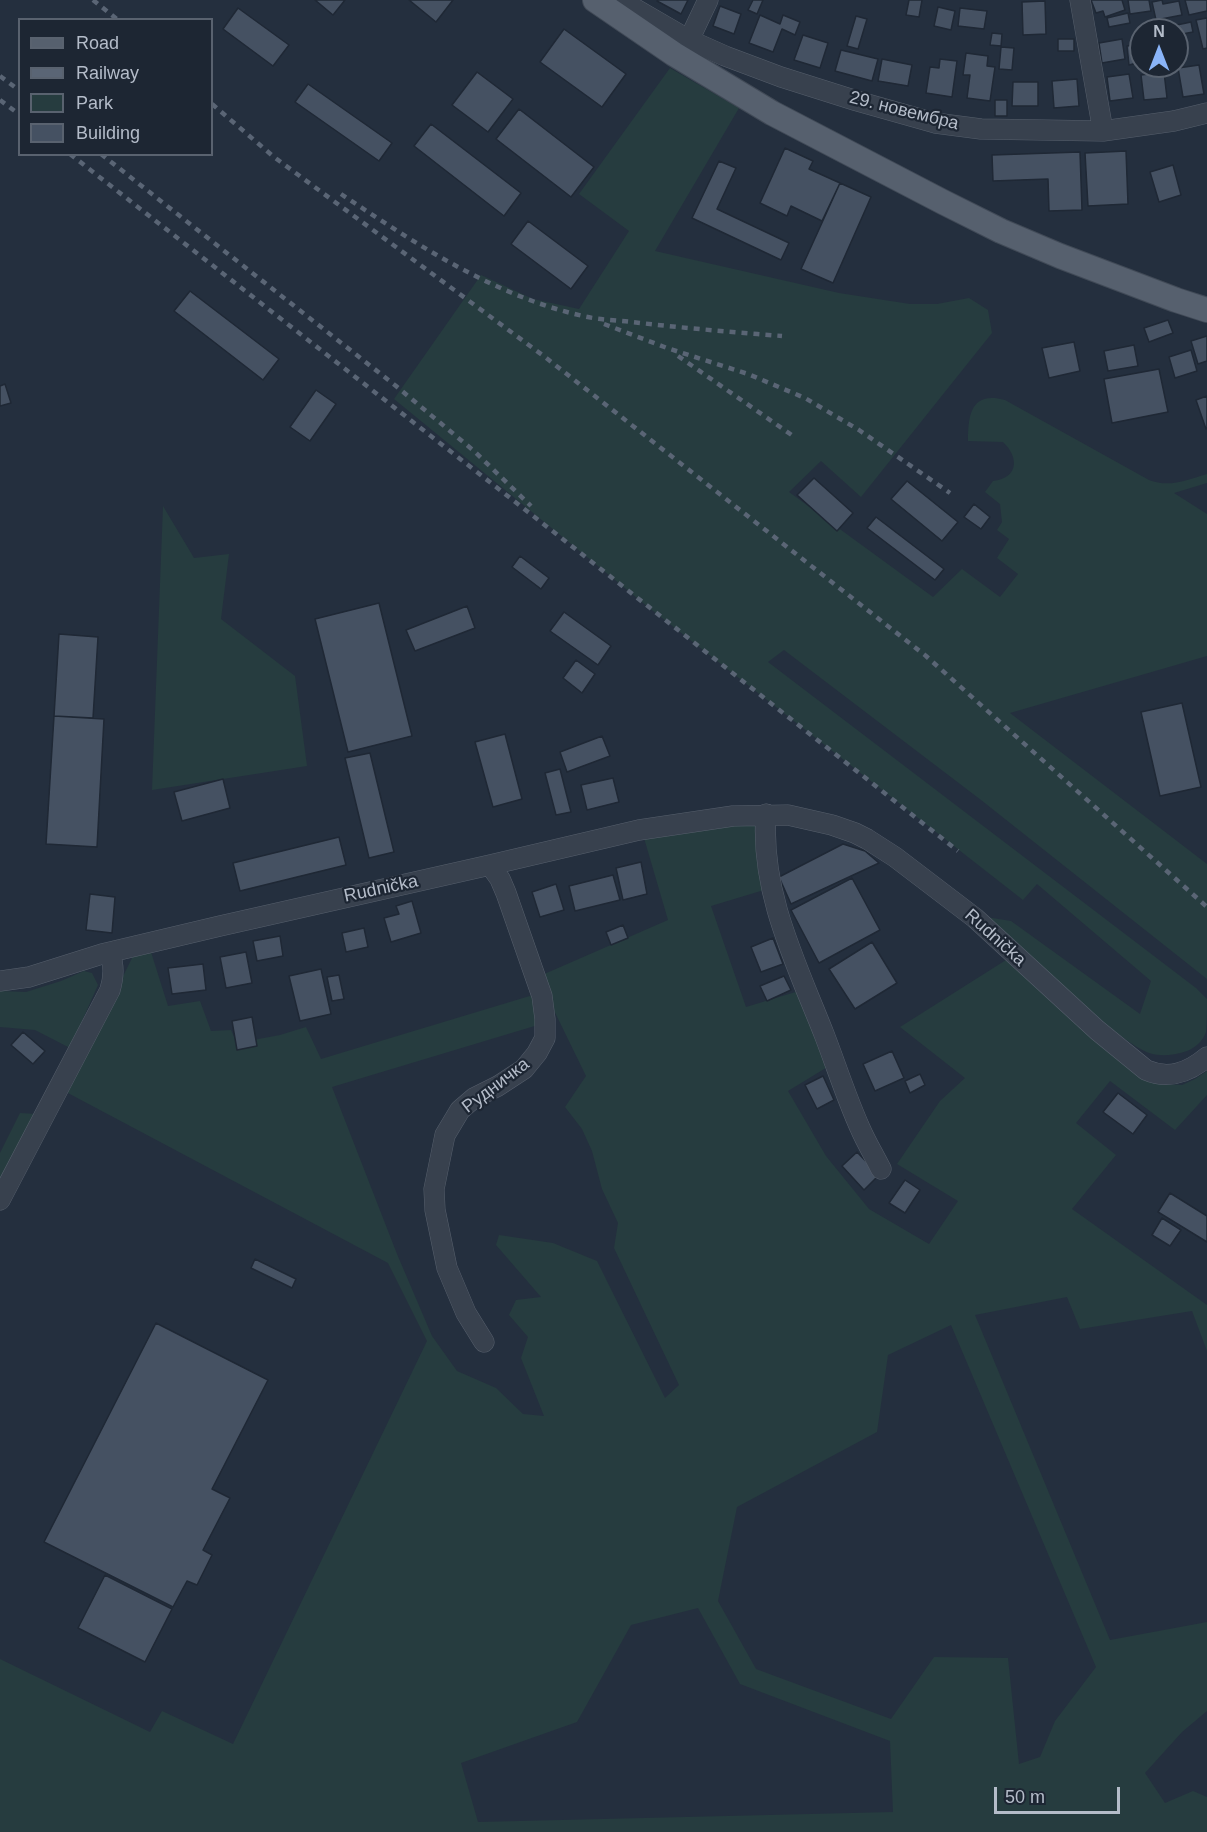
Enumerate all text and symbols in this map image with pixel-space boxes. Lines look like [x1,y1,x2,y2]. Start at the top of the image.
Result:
legend [18,18,213,156]
north arrow [1129,18,1189,78]
text: N [1153,23,1165,40]
text: Road [76,33,119,53]
text: Railway [76,63,139,83]
street label: 29. новембра [847,87,961,135]
text: Park [76,93,113,113]
text: Building [76,123,140,143]
street label: Rudnička [342,871,420,907]
street label: Rudnička [960,905,1030,971]
street label: Рудничка [458,1054,534,1118]
scale bar [997,1775,1123,1813]
text: 50 m [1005,1787,1045,1807]

